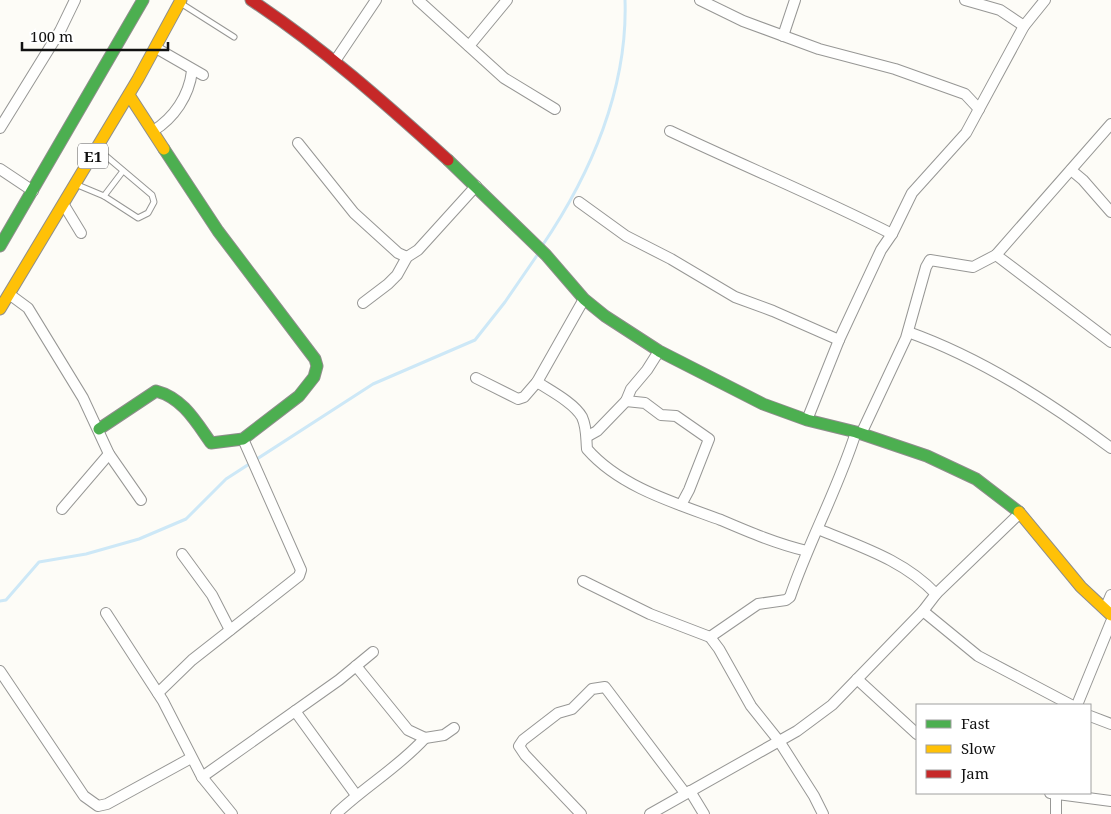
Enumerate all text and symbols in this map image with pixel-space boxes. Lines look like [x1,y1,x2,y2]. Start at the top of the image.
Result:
scale bar [22,20,169,52]
text: 100 m [30,26,73,46]
road number: E1 [78,144,108,168]
legend [916,704,1091,794]
text: Fast [961,713,990,733]
text: Slow [961,738,995,758]
text: Jam [960,763,989,783]

